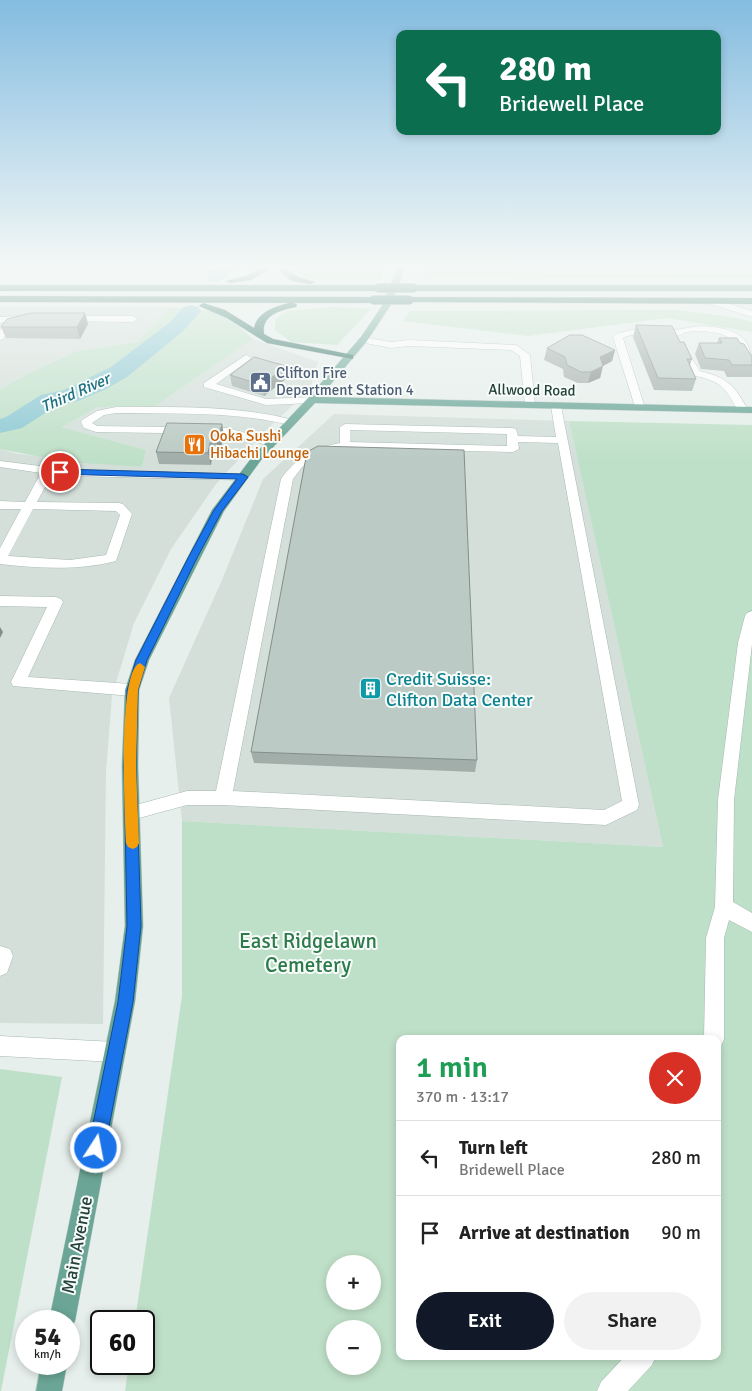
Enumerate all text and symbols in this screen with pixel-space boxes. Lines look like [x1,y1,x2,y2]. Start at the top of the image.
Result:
text: 280 m [499,47,592,90]
icon: left [416,50,481,115]
text: Bridewell Place [499,90,644,117]
place label: Clifton Fire Department Station 4 [276,364,414,399]
water label: Third River [38,368,115,417]
public building icon: Clifton Fire Department Station 4 [248,370,272,394]
street label: Allwood Road [488,380,576,400]
place label: Ooka Sushi Hibachi Lounge [210,427,309,462]
restaurant icon: Ooka Sushi Hibachi Lounge [182,433,206,457]
pin [39,451,81,493]
icon: arrive [46,458,74,486]
place label: Credit Suisse: Clifton Data Center [386,668,533,711]
building icon: Credit Suisse: Clifton Data Center [358,677,382,701]
park label: East Ridgelawn Cemetery [239,928,377,978]
text: 1 min [416,1049,488,1086]
button: close [649,1052,701,1104]
text: 370 m · 13:17 [416,1087,509,1107]
position arrow [69,1121,121,1173]
text: Turn left [459,1136,528,1160]
icon: left [416,1144,444,1172]
text: 280 m [651,1146,701,1170]
text: Bridewell Place [459,1160,565,1180]
street label: Main Avenue [57,1194,97,1296]
icon: arrive [416,1219,444,1247]
text: Arrive at destination [459,1221,630,1245]
text: 90 m [661,1221,701,1245]
map controls [326,1255,381,1375]
button: + [326,1255,381,1310]
button: Exit [416,1292,554,1350]
button: Share [564,1292,701,1350]
speed limit sign: 60 [90,1310,155,1375]
button: − [326,1320,381,1375]
text: 54 [34,1321,61,1352]
text: km/h [34,1347,61,1362]

